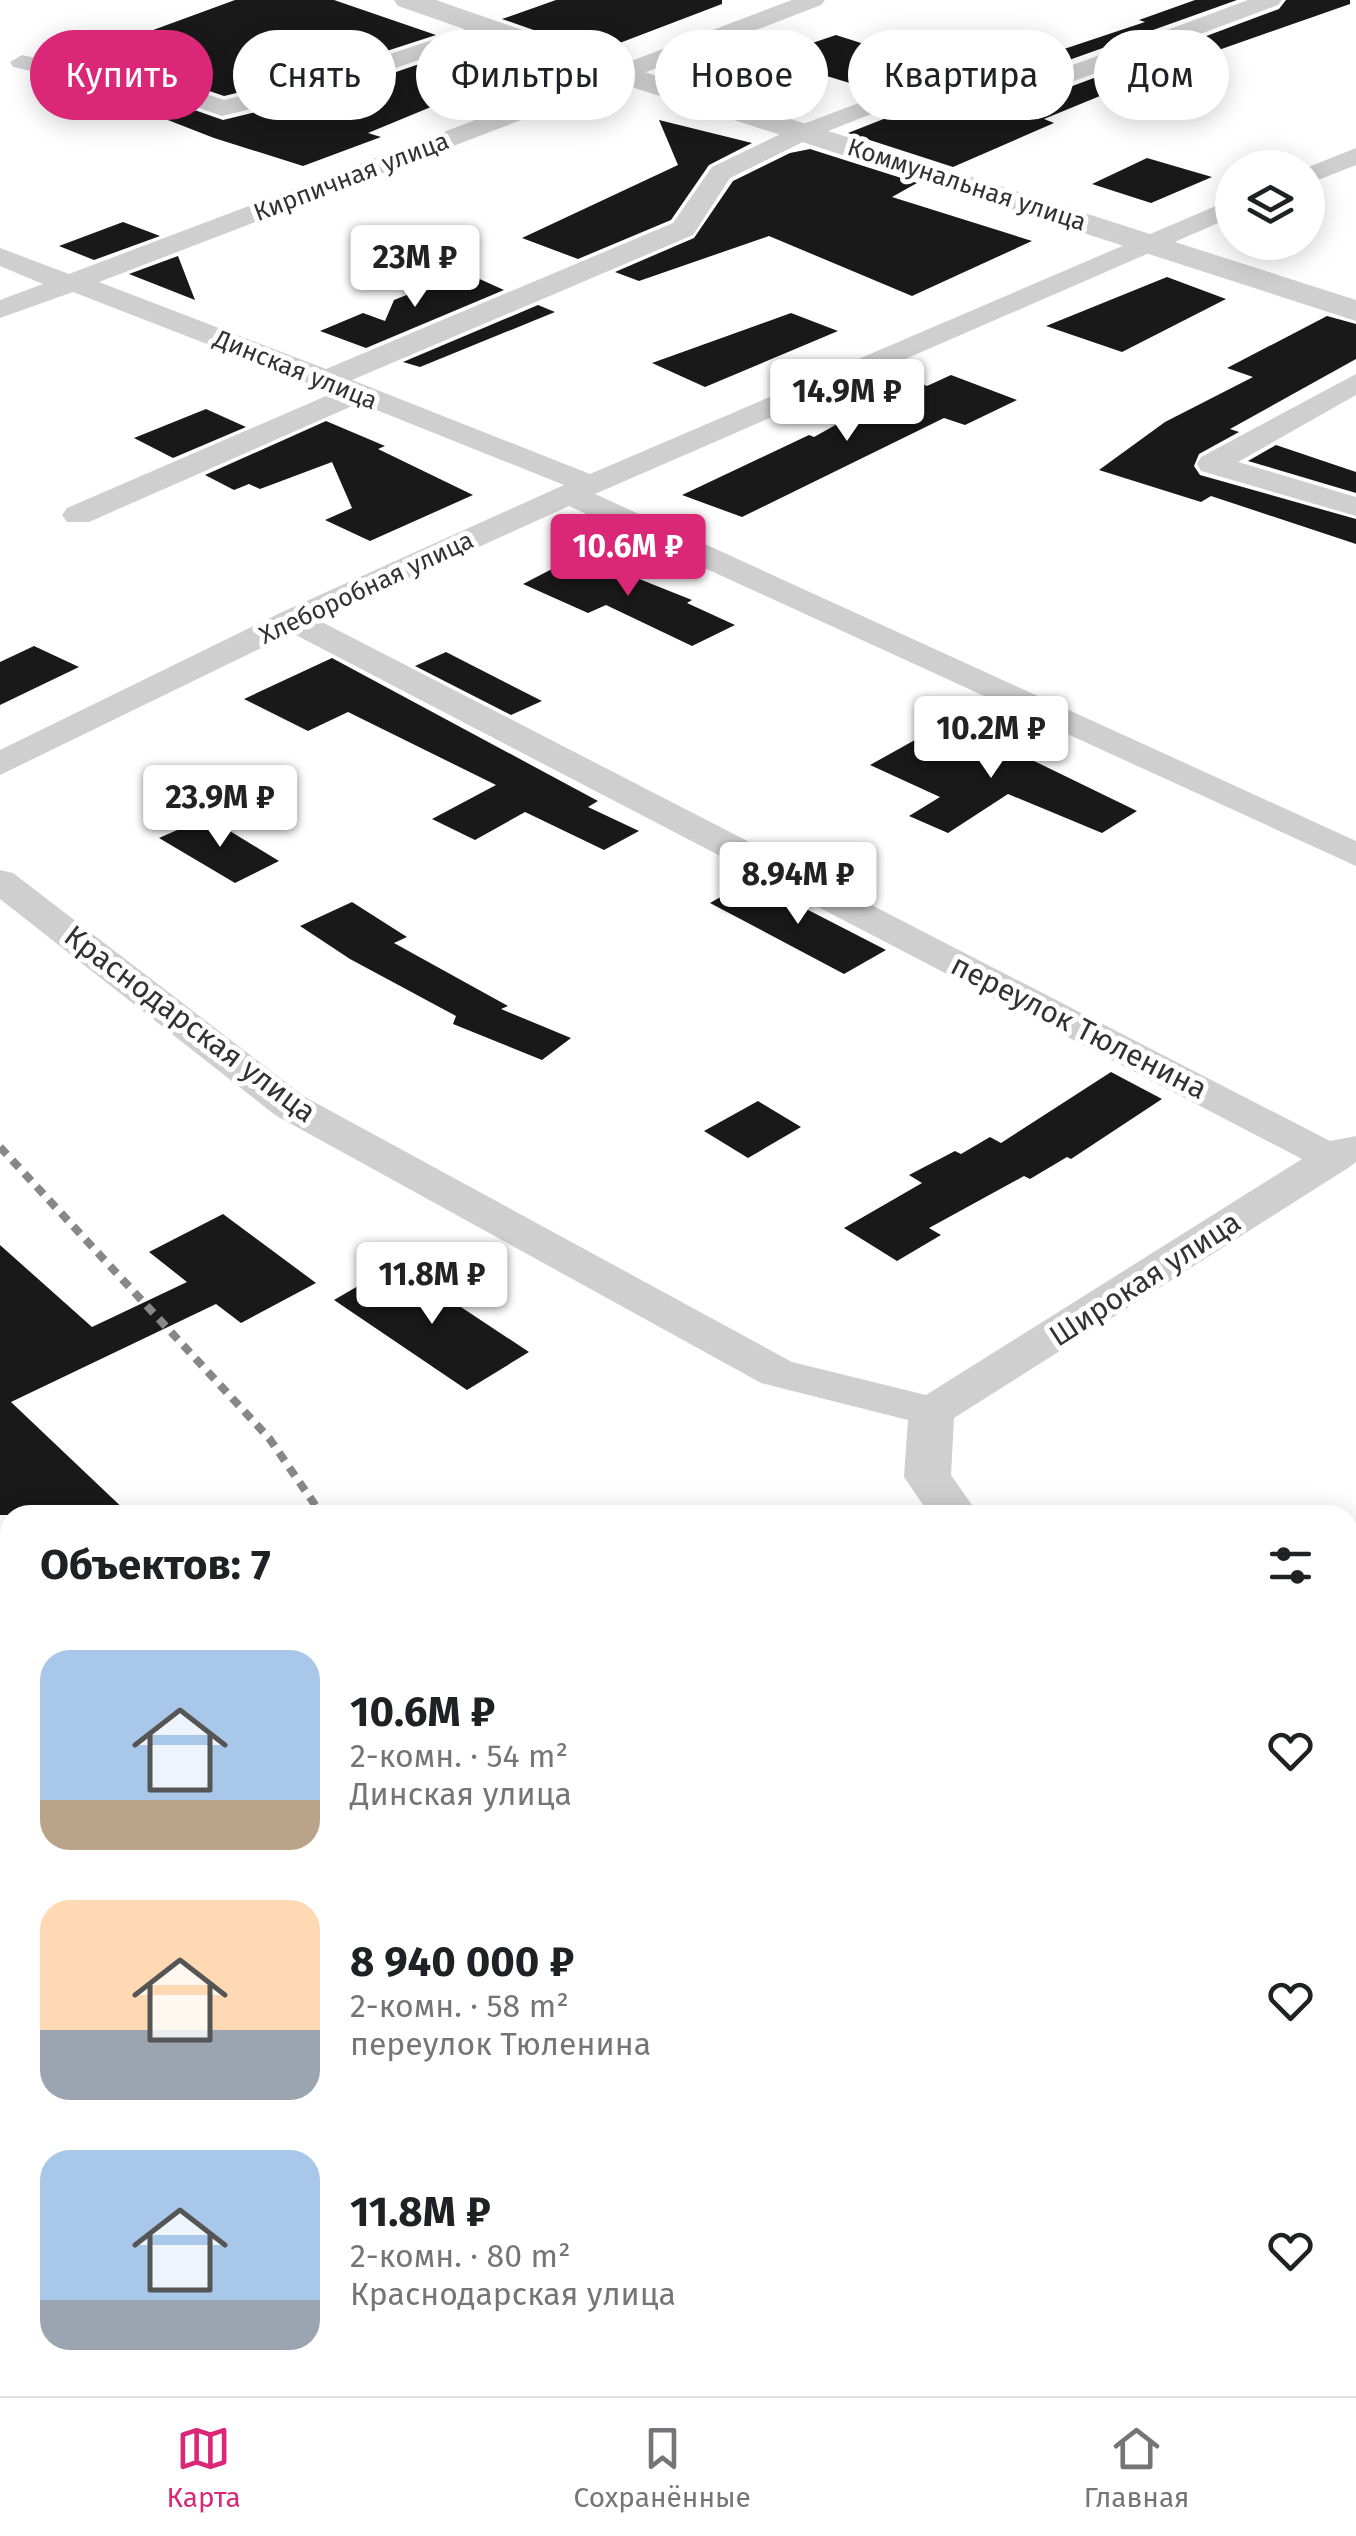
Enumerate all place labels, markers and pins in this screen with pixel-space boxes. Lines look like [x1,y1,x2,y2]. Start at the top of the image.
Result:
pin: 23M ₽ [345,225,485,310]
pin: 14.9M ₽ [755,359,939,444]
pin: 10.6M ₽ [536,514,720,599]
pin: 10.2M ₽ [899,696,1083,781]
pin: 23.9M ₽ [128,765,312,850]
pin: 8.94M ₽ [706,842,890,927]
pin: 11.8M ₽ [340,1242,524,1327]

